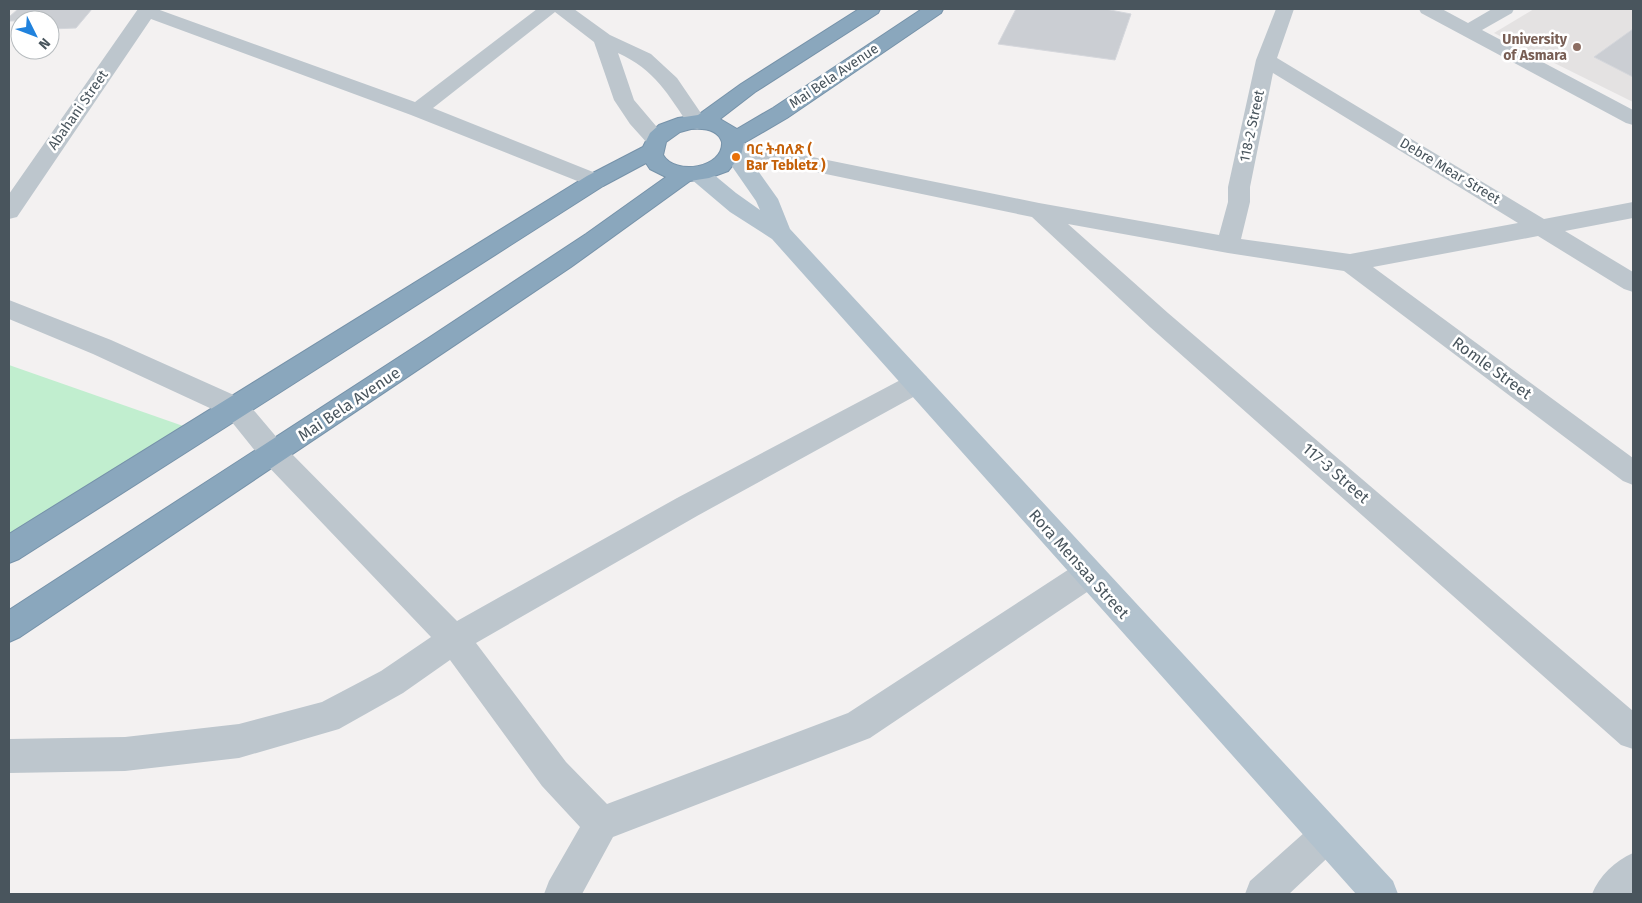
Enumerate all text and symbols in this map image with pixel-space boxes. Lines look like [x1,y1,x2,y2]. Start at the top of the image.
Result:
north arrow [10,10,60,60]
place label: University of Asmara [1502,31,1568,64]
text: N [35,34,54,53]
street label: Mai Bela Avenue [786,40,882,112]
marker: University of Asmara [1571,41,1583,53]
street label: Abahani Street [44,66,112,153]
street label: 118-2 Street [1236,88,1268,164]
street label: Debre Mear Street [1397,134,1504,208]
place label: ባር ትብለጽ ( Bar Tebletz ) [746,141,826,174]
marker: ባር ትብለጽ ( Bar Tebletz ) [730,151,742,163]
street label: Romle Street [1449,333,1536,403]
street label: Mai Bela Avenue [294,363,404,445]
street label: 117-3 Street [1299,439,1373,507]
street label: Rora Mensaa Street [1025,506,1133,623]

